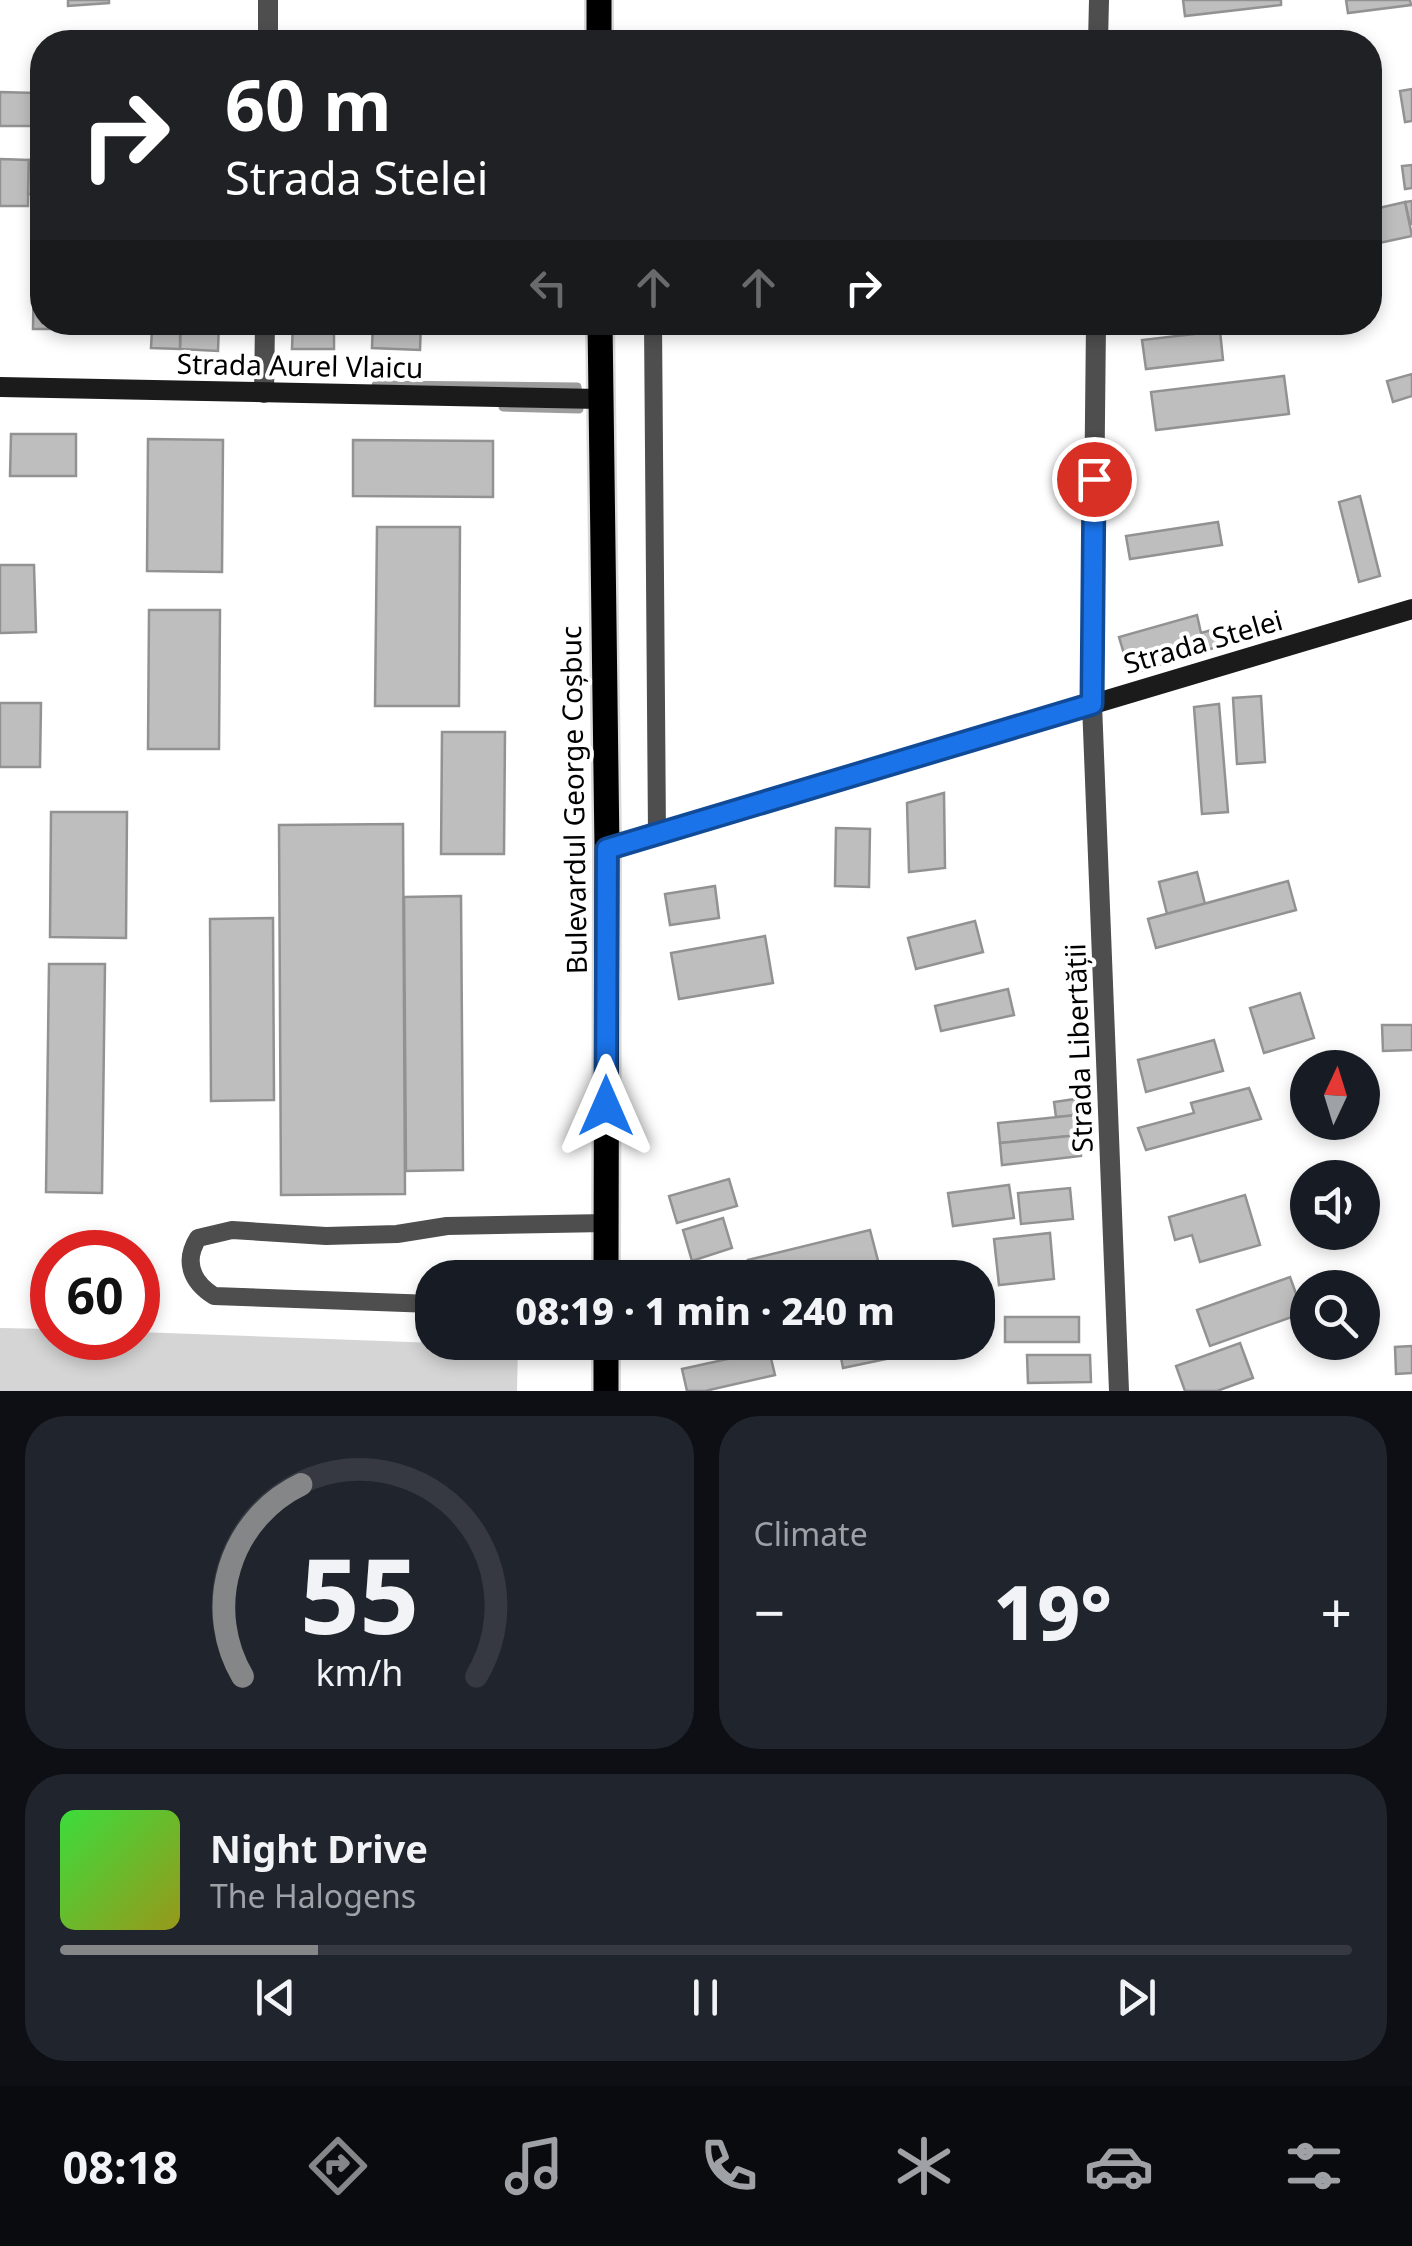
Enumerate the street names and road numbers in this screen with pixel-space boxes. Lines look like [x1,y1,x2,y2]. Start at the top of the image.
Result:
street label: Strada Aurel Vlaicu [176,344,424,386]
street label: Strada Stelei [1119,600,1287,682]
street label: Bulevardul George Coșbuc [551,625,595,975]
street label: Strada Libertății [1055,943,1101,1153]

